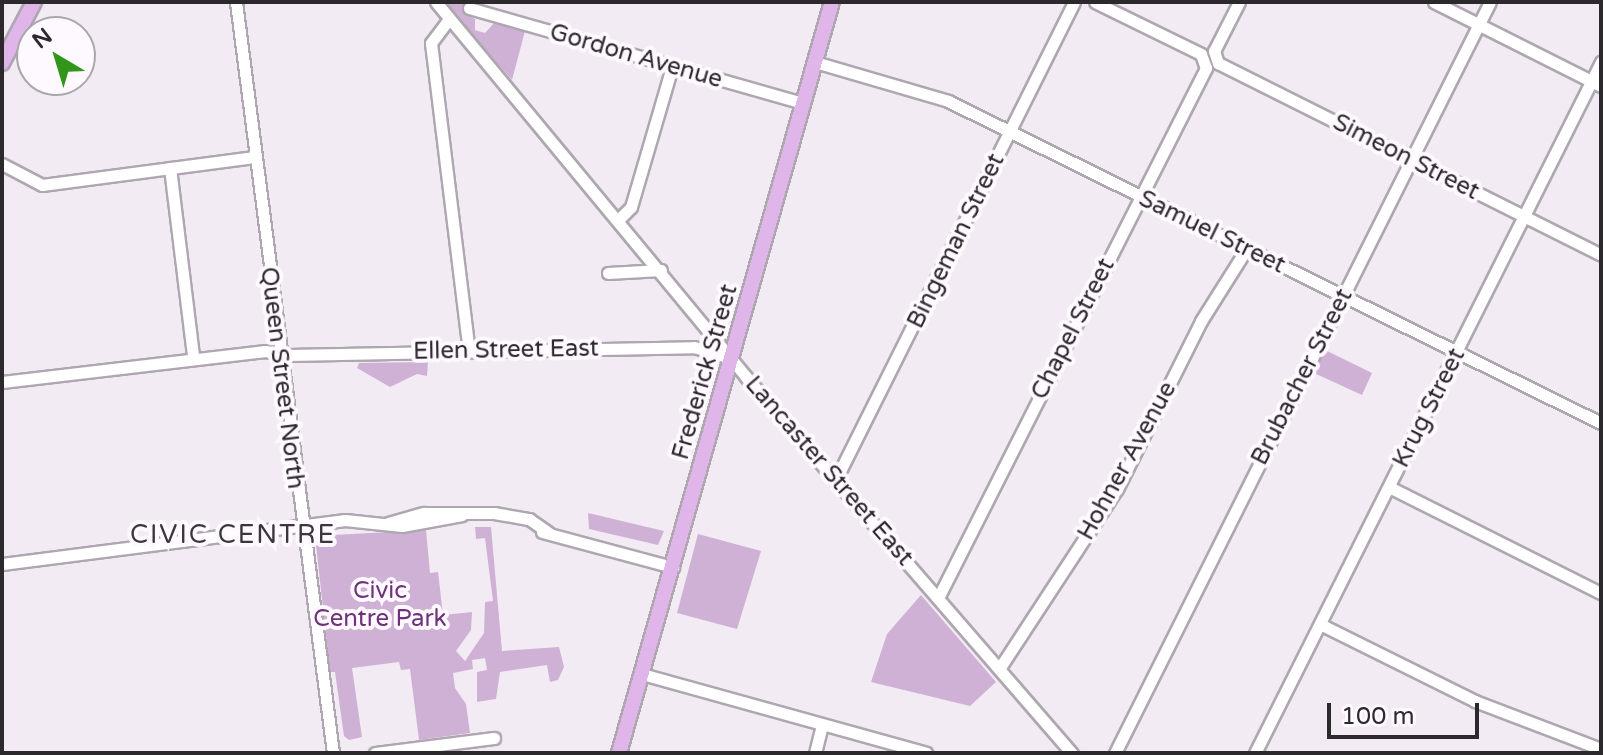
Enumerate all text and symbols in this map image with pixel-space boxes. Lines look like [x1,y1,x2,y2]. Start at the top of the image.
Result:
north arrow [16,16,96,96]
street label: Gordon Avenue [546,18,726,94]
text: N [27,23,57,54]
street label: Simeon Street [1328,108,1484,206]
street label: Bingeman Street [901,149,1011,333]
street label: Samuel Street [1134,184,1290,280]
street label: Chapel Street [1025,254,1121,404]
street label: Queen Street North [254,265,310,491]
street label: Frederick Street [666,281,744,463]
street label: Brubacher Street [1245,284,1359,470]
street label: Ellen Street East [413,334,599,366]
street label: Krug Street [1387,344,1471,472]
street label: Lancaster Street East [739,370,919,572]
street label: Hohner Avenue [1072,377,1182,545]
district label: CIVIC CENTRE [130,519,336,551]
park label: Civic Centre Park [313,577,447,633]
scale bar [1331,687,1483,737]
text: 100 m [1341,702,1415,731]

